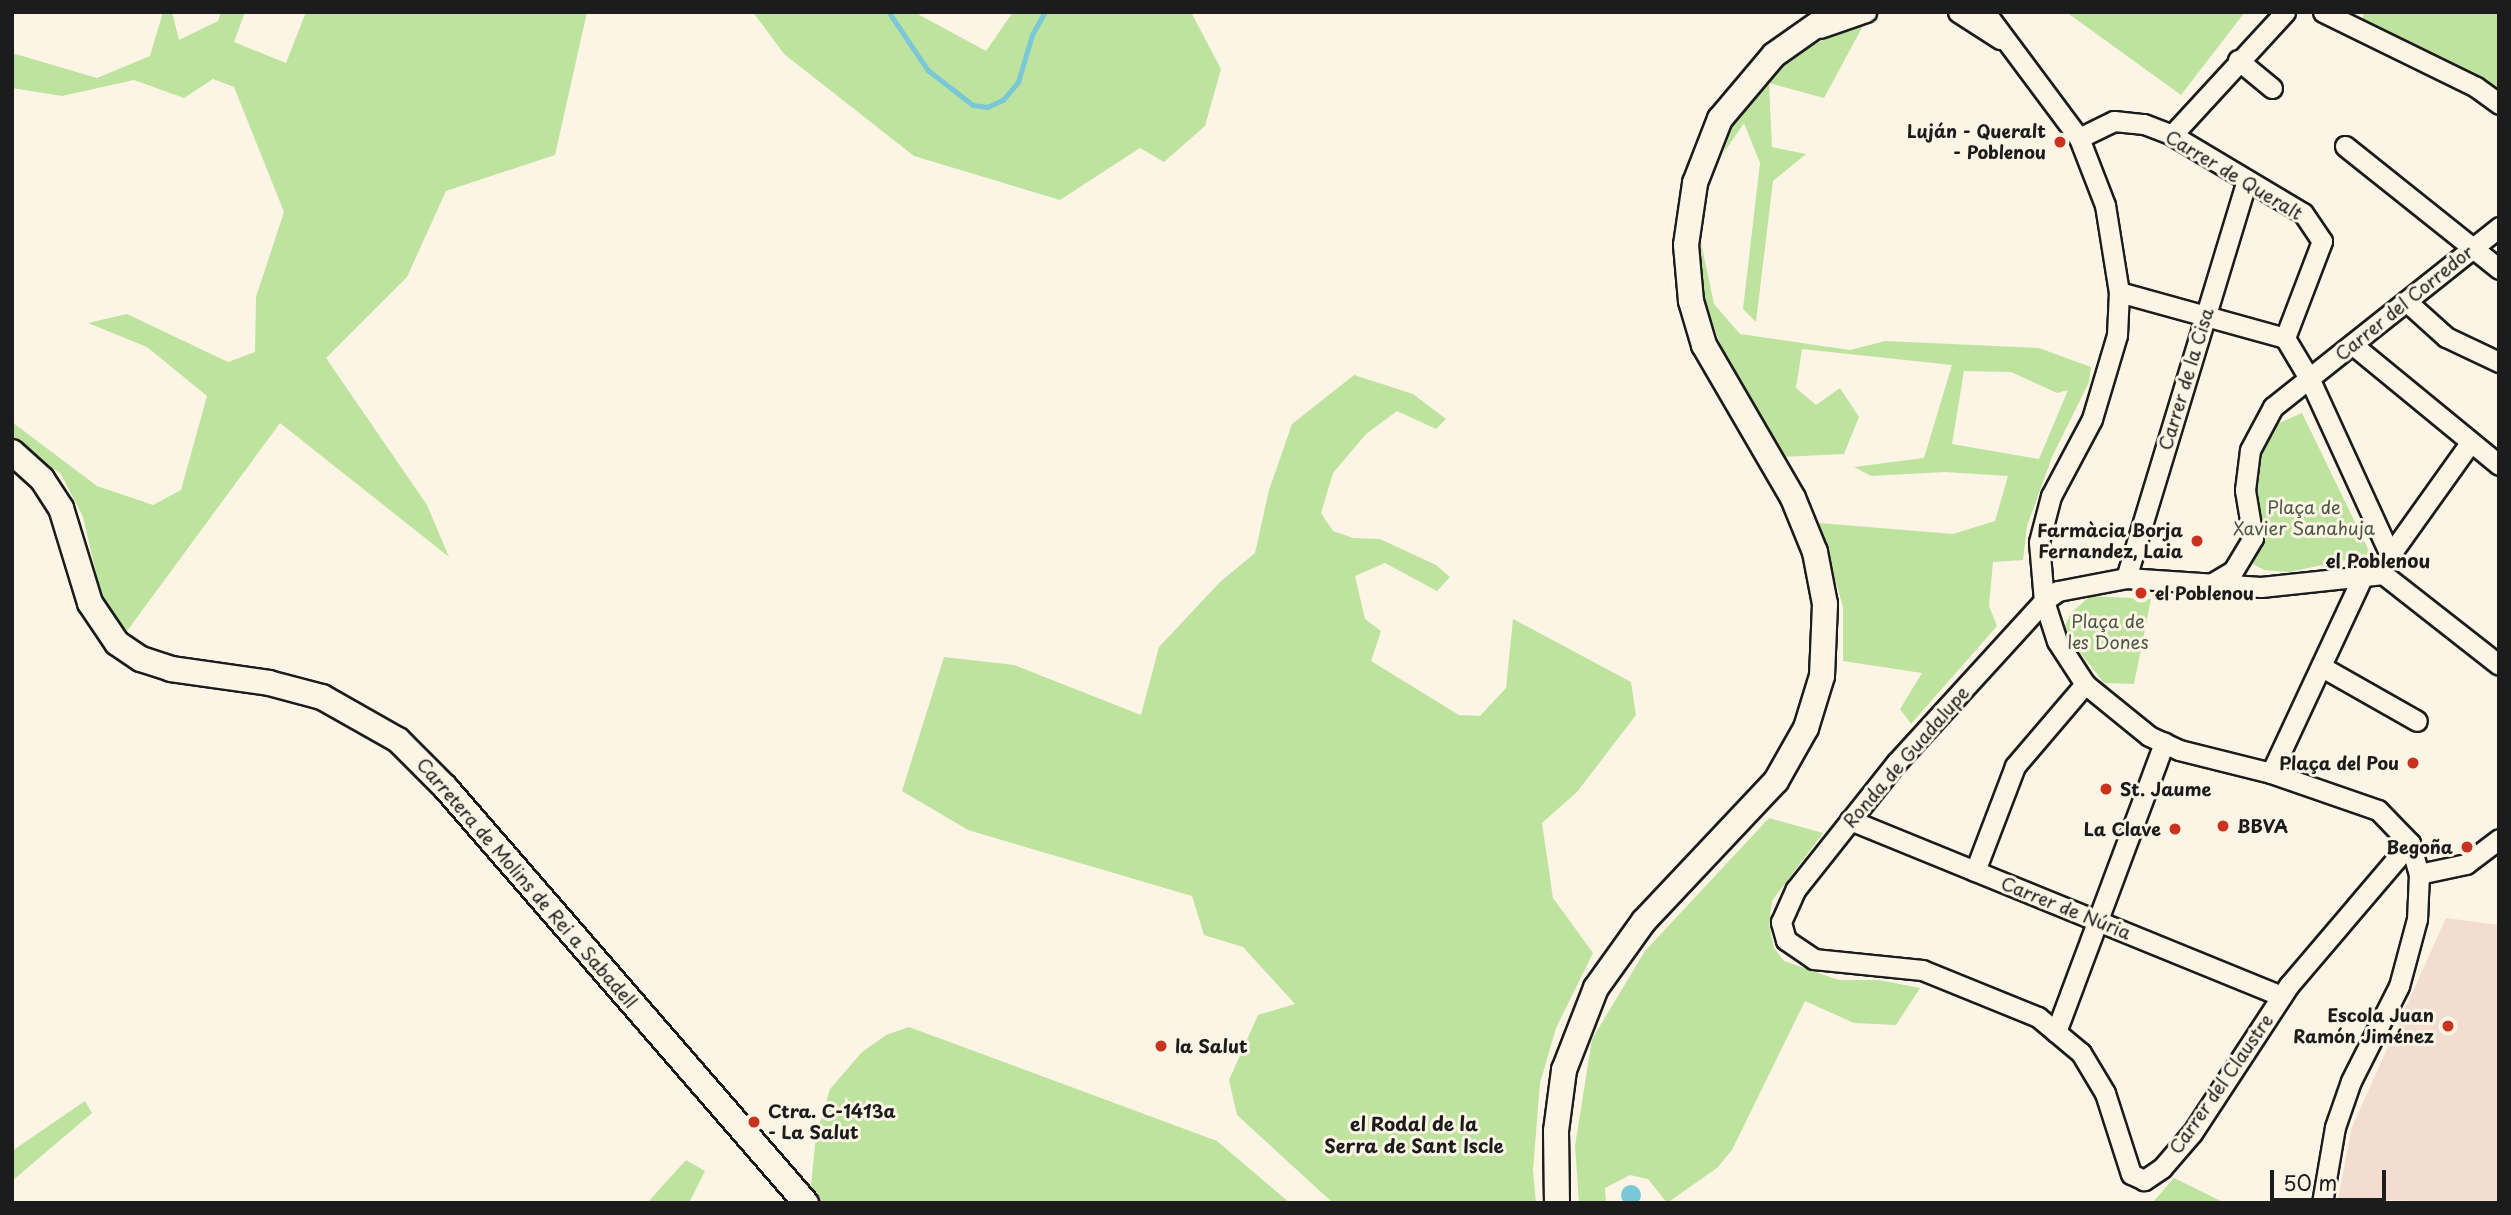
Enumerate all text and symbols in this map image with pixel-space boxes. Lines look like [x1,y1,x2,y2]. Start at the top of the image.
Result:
place label: Luján - Queralt - Poblenou [1906,121,2046,164]
street label: Carrer de Queralt [2162,126,2306,224]
marker: Luján - Queralt - Poblenou [2052,134,2068,150]
street label: Carrer del Corredor [2330,240,2478,366]
street label: Carrer de la Cisa [2154,304,2218,454]
park label: Plaça de Xavier Sanahuja [2233,497,2375,540]
place label: Farmàcia Borja Fernandez, Laia [2037,520,2183,562]
marker: Farmàcia Borja Fernandez, Laia [2189,533,2205,549]
district label: el Poblenou [2325,550,2431,572]
place label: el Poblenou [2155,582,2255,604]
marker: el Poblenou [2133,585,2149,601]
park label: Plaça de les Dones [2066,611,2150,654]
street label: Ronda de Guadalupe [1839,682,1973,832]
street label: Carretera de Molins de Rei a Sabadell [411,752,643,1014]
place label: Plaça del Pou [2277,752,2399,774]
marker: Plaça del Pou [2405,755,2421,771]
place label: St. Jaume [2120,778,2211,800]
marker: St. Jaume [2098,781,2114,797]
place label: BBVA [2237,815,2288,837]
place label: La Clave [2083,818,2161,840]
marker: BBVA [2215,818,2231,834]
marker: La Clave [2167,821,2183,837]
place label: Begoña [2386,836,2453,858]
marker: Begoña [2459,839,2475,855]
street label: Carrer de Núria [1997,872,2135,944]
place label: Escola Juan Ramón Jiménez [2292,1005,2434,1048]
street label: Carrer del Claustre [2164,1009,2278,1159]
marker: Escola Juan Ramón Jiménez [2440,1018,2456,1034]
place label: la Salut [1175,1035,1248,1057]
marker: la Salut [1153,1038,1169,1054]
place label: Ctra. C-1413a - La Salut [768,1101,895,1144]
district label: el Rodal de la Serra de Sant Iscle [1323,1113,1505,1157]
marker: Ctra. C-1413a - La Salut [746,1114,762,1130]
scale bar [2273,1156,2388,1200]
text: 50 m [2283,1166,2337,1198]

